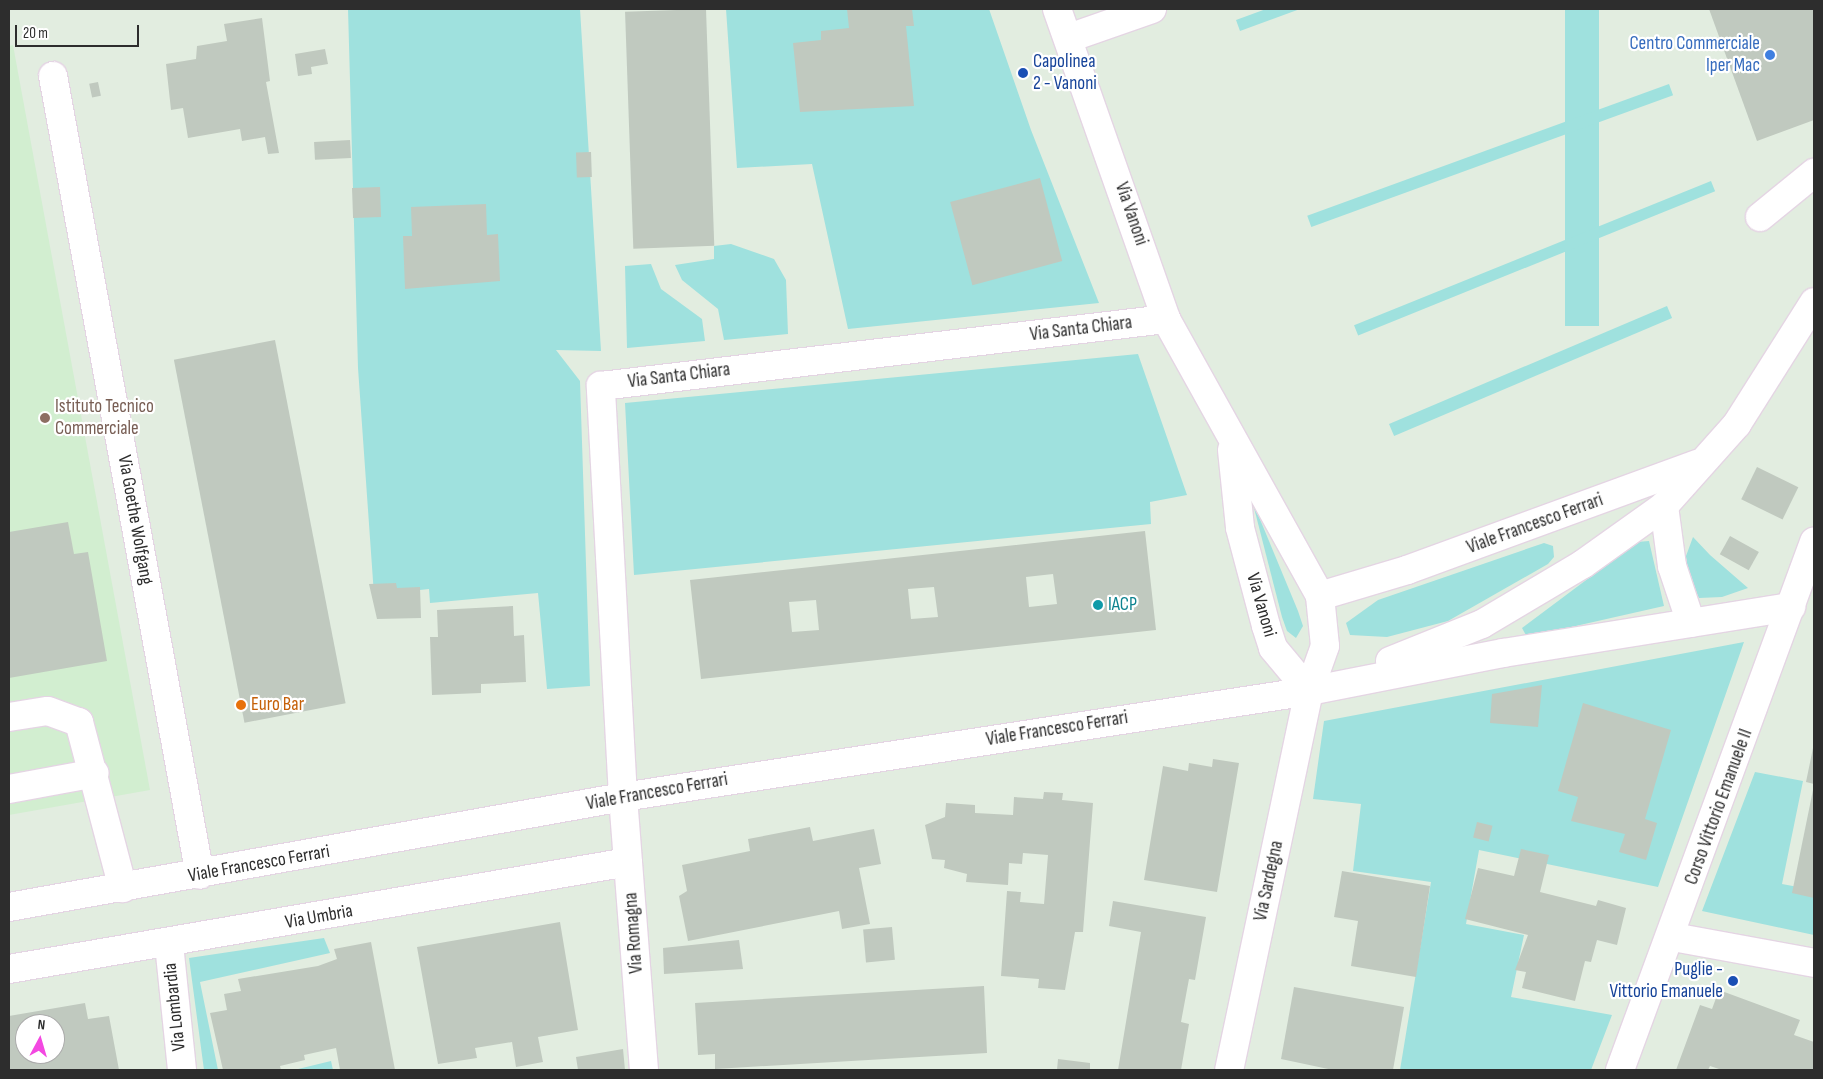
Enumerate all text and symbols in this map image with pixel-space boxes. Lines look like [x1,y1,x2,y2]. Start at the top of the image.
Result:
scale bar [18,15,141,47]
text: 20 m [23,24,48,43]
place label: Centro Commerciale Iper Mac [1629,33,1760,77]
marker: Centro Commerciale Iper Mac [1764,49,1776,61]
place label: Capolinea 2 - Vanoni [1033,51,1097,95]
marker: Capolinea 2 - Vanoni [1017,67,1029,79]
street label: Via Vanoni [1110,179,1152,249]
street label: Via Santa Chiara [1029,311,1133,347]
street label: Via Santa Chiara [627,358,731,394]
place label: Istituto Tecnico Commerciale [55,396,154,440]
marker: Istituto Tecnico Commerciale [39,412,51,424]
street label: Via Goethe Wolfgang [112,453,158,587]
street label: Viale Francesco Ferrari [1464,489,1606,559]
street label: Via Vanoni [1241,570,1281,640]
place label: IACP [1108,594,1137,616]
marker: IACP [1092,599,1104,611]
place label: Euro Bar [251,694,304,716]
marker: Euro Bar [235,699,247,711]
street label: Viale Francesco Ferrari [984,707,1130,751]
street label: Corso Vittorio Emanuele II [1680,726,1758,888]
street label: Viale Francesco Ferrari [584,768,730,816]
street label: Via Sardegna [1249,839,1289,923]
street label: Viale Francesco Ferrari [186,840,332,888]
street label: Via Romagna [620,892,648,974]
street label: Via Umbria [283,900,355,934]
place label: Puglie - Vittorio Emanuele [1609,959,1723,1003]
street label: Via Lombardia [159,962,191,1052]
marker: Puglie - Vittorio Emanuele [1727,975,1739,987]
north arrow [15,1014,65,1064]
text: N [37,1016,46,1033]

